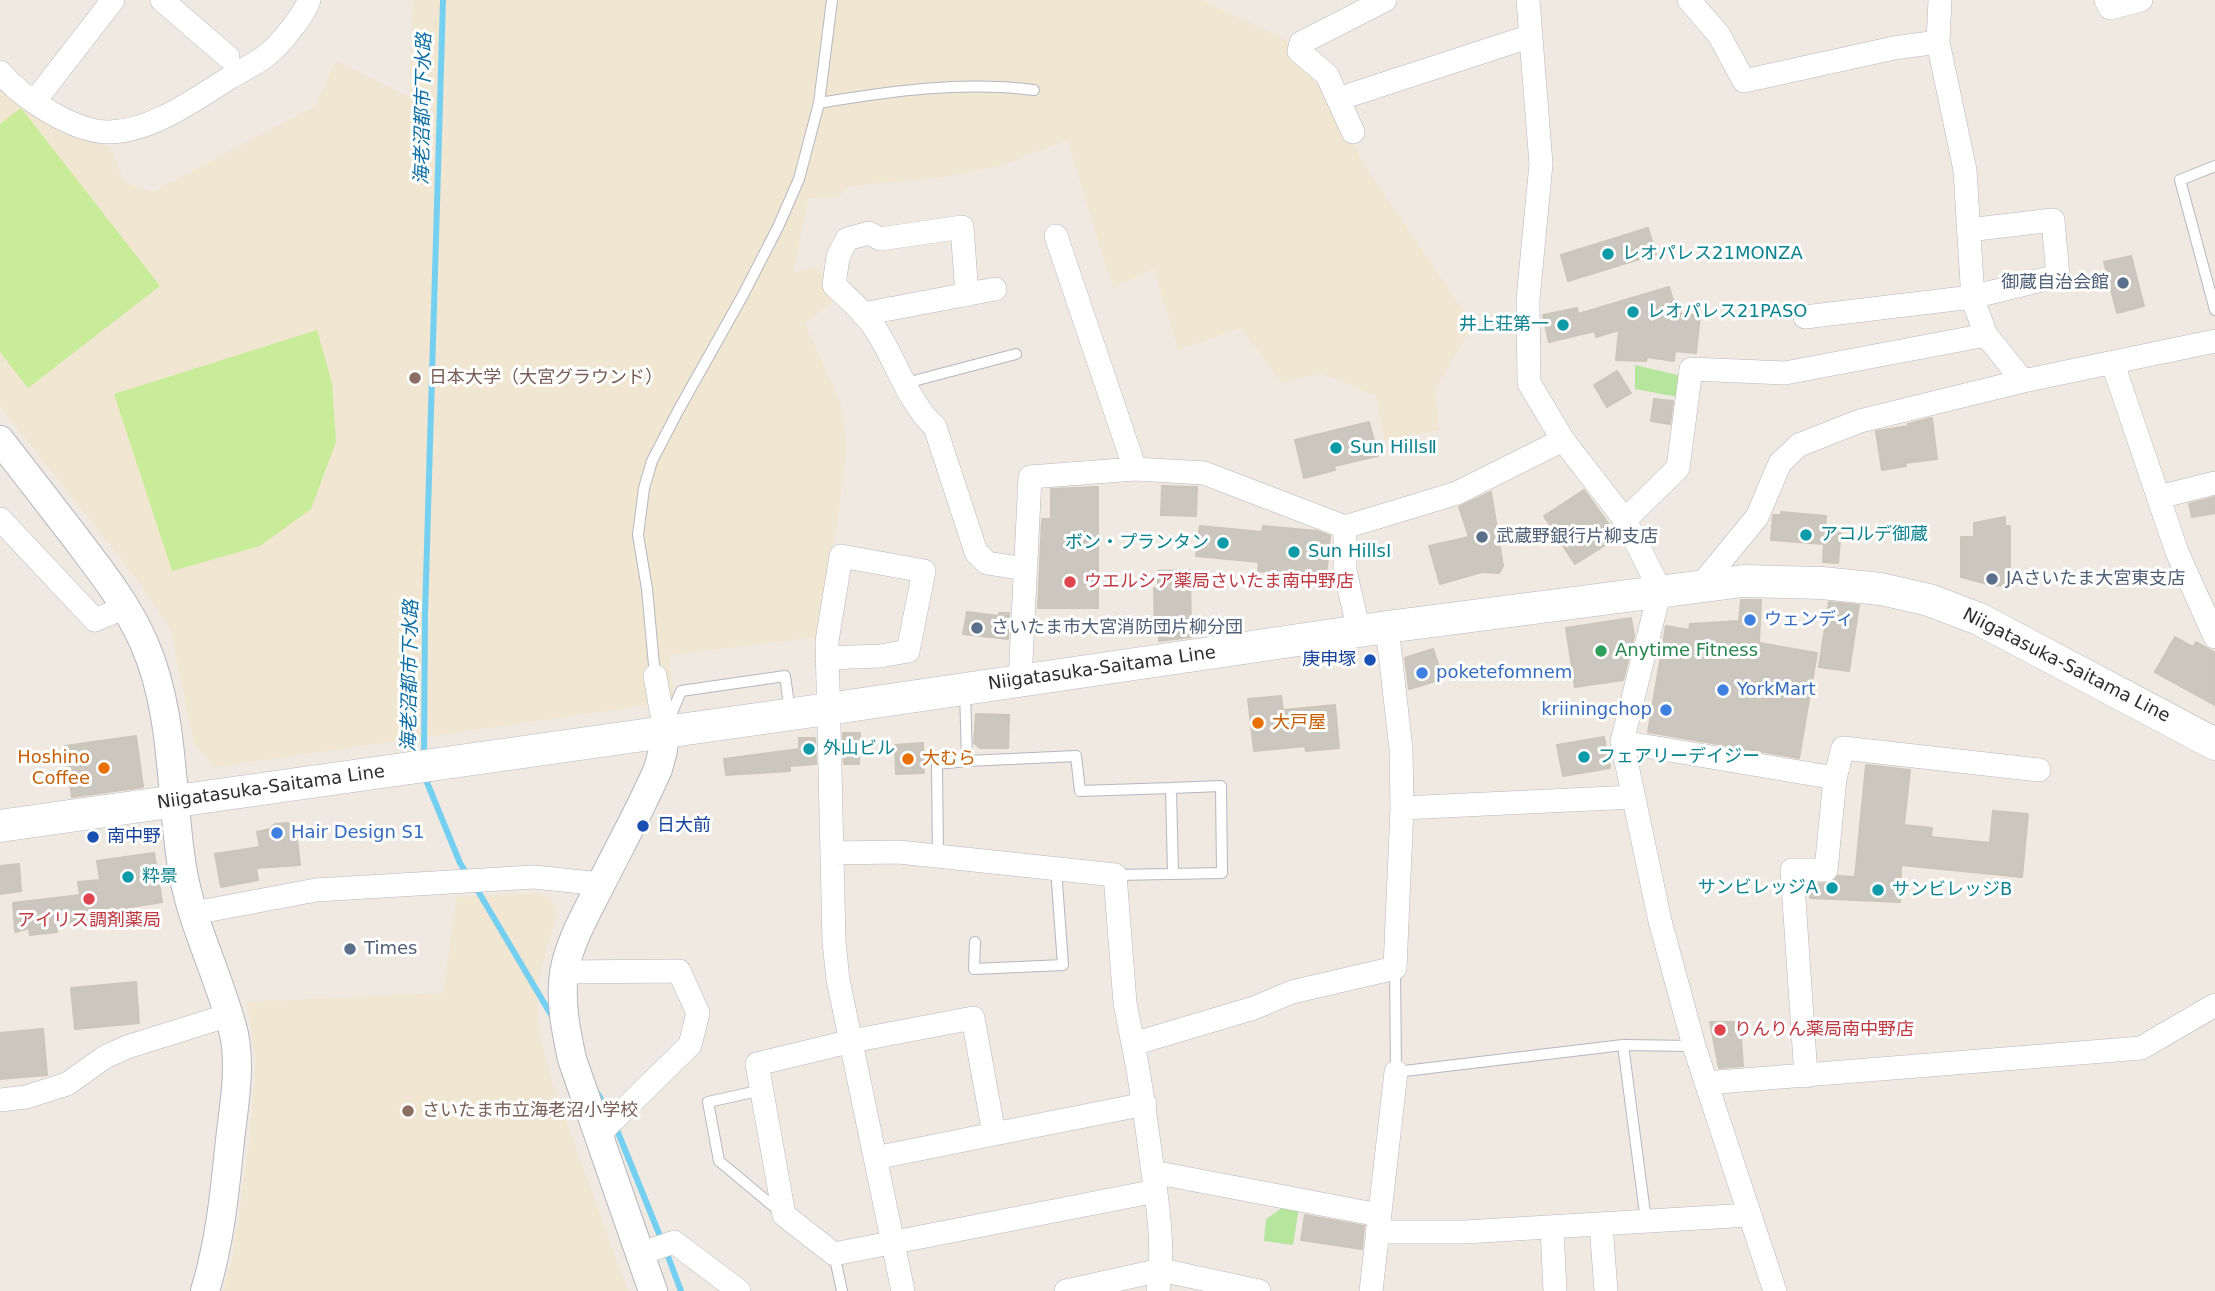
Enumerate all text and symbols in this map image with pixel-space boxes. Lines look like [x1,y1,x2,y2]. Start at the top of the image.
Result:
water label: 海老沼都市下水路 [411,33,437,185]
place label: レオパレス21MONZA [1622,243,1803,265]
marker: レオパレス21MONZA [1600,246,1616,262]
place label: 御蔵自治会館 [2001,272,2109,294]
marker: 御蔵自治会館 [2115,275,2131,291]
place label: レオパレス21PASO [1647,301,1808,323]
marker: レオパレス21PASO [1625,304,1641,320]
place label: 井上荘第一 [1459,314,1549,336]
marker: 井上荘第一 [1555,317,1571,333]
place label: 日本大学（大宮グラウンド） [429,367,663,389]
marker: 日本大学（大宮グラウンド） [407,370,423,386]
place label: Sun HillsⅡ [1350,437,1437,459]
marker: Sun HillsⅡ [1328,440,1344,456]
place label: アコルデ御蔵 [1820,524,1928,546]
place label: 武蔵野銀行片柳支店 [1496,526,1658,548]
marker: アコルデ御蔵 [1798,527,1814,543]
marker: 武蔵野銀行片柳支店 [1474,529,1490,545]
place label: ボン・プランタン [1065,532,1209,554]
marker: ボン・プランタン [1215,535,1231,551]
place label: Sun HillsⅠ [1308,541,1391,563]
marker: Sun HillsⅠ [1286,544,1302,560]
place label: JAさいたま大宮東支店 [2006,568,2185,590]
place label: ウエルシア薬局さいたま南中野店 [1084,571,1354,593]
marker: JAさいたま大宮東支店 [1984,571,2000,587]
marker: ウエルシア薬局さいたま南中野店 [1062,574,1078,590]
water label: 海老沼都市下水路 [398,600,424,752]
street label: Niigatasuka-Saitama Line [1959,604,2173,728]
place label: ウェンディ [1764,609,1854,631]
marker: ウェンディ [1742,612,1758,628]
place label: さいたま市大宮消防団片柳分団 [991,617,1243,639]
marker: さいたま市大宮消防団片柳分団 [969,620,985,636]
place label: Anytime Fitness [1615,640,1758,662]
street label: Niigatasuka-Saitama Line [987,642,1217,696]
marker: Anytime Fitness [1593,643,1609,659]
place label: 庚申塚 [1302,649,1356,671]
marker: 庚申塚 [1362,652,1378,668]
place label: poketefomnem [1436,662,1572,684]
marker: poketefomnem [1414,665,1430,681]
place label: YorkMart [1737,679,1815,701]
marker: YorkMart [1715,682,1731,698]
place label: kriiningchop [1541,699,1652,721]
marker: kriiningchop [1658,702,1674,718]
place label: 大戸屋 [1272,712,1326,734]
marker: 大戸屋 [1250,715,1266,731]
place label: 外山ビル [823,738,895,760]
marker: 外山ビル [801,741,817,757]
place label: フェアリーデイジー [1598,746,1760,768]
place label: Hoshino Coffee [17,747,90,790]
place label: 大むら [922,748,976,770]
marker: フェアリーデイジー [1576,749,1592,765]
marker: 大むら [900,751,916,767]
marker: Hoshino Coffee [96,760,112,776]
street label: Niigatasuka-Saitama Line [156,761,386,815]
place label: 日大前 [657,815,711,837]
marker: 日大前 [635,818,651,834]
place label: Hair Design S1 [291,822,424,844]
marker: Hair Design S1 [269,825,285,841]
place label: 南中野 [107,826,161,848]
marker: 南中野 [85,829,101,845]
place label: 粋景 [142,866,178,888]
marker: 粋景 [120,869,136,885]
place label: サンビレッジA [1698,877,1818,899]
place label: サンビレッジB [1892,879,2012,901]
marker: サンビレッジA [1824,880,1840,896]
marker: サンビレッジB [1870,882,1886,898]
marker: アイリス調剤薬局 [81,891,97,907]
place label: アイリス調剤薬局 [17,910,161,932]
place label: Times [364,938,417,960]
marker: Times [342,941,358,957]
place label: りんりん薬局南中野店 [1734,1019,1914,1041]
marker: りんりん薬局南中野店 [1712,1022,1728,1038]
place label: さいたま市立海老沼小学校 [422,1100,638,1122]
marker: さいたま市立海老沼小学校 [400,1103,416,1119]

